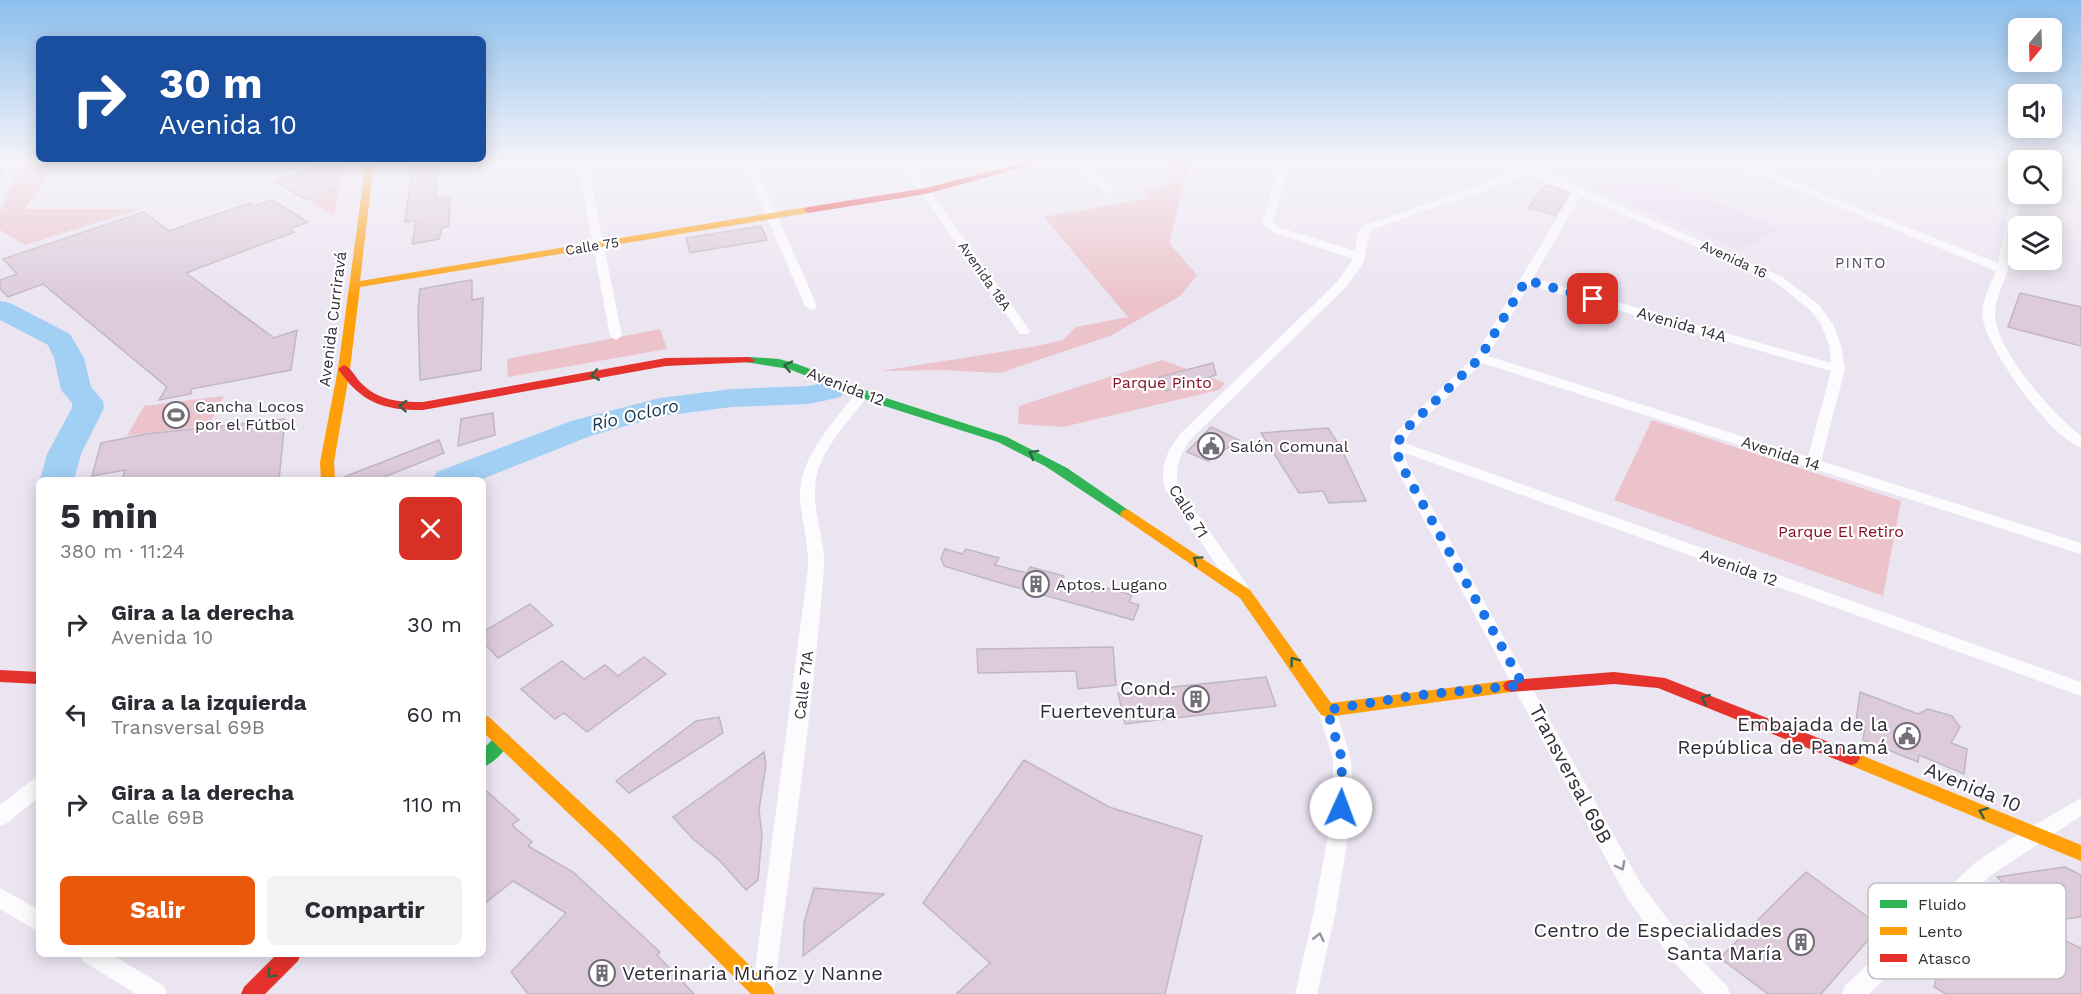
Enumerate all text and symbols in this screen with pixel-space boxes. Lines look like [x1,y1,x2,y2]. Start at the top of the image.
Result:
north arrow [2008,18,2062,72]
map controls [2008,18,2062,270]
text: 30 m [159,59,263,108]
icon: right [60,60,138,138]
button: sound [2008,84,2062,138]
text: Avenida 10 [159,109,297,141]
button: search [2008,150,2062,204]
button: layers [2008,216,2062,270]
street label: Calle 75 [564,234,620,258]
street label: Avenida 16 [1698,237,1770,281]
street label: Avenida 18A [955,238,1015,314]
street label: Avenida Curriravá [315,250,350,388]
district label: PINTO [1835,254,1887,272]
pin [1567,273,1618,324]
icon: arrive [1576,282,1609,315]
street label: Avenida 14A [1635,303,1729,346]
one-way arrow [784,360,794,373]
street label: Avenida 12 [805,363,887,410]
one-way arrow [590,368,600,380]
park label: Parque Pinto [1112,373,1212,392]
water label: Río Ocloro [589,394,681,435]
place label: Cancha Locos por el Fútbol [195,397,304,434]
sports icon: Cancha Locos por el Fútbol [161,400,191,430]
one-way arrow [399,400,408,413]
public building icon: Salón Comunal [1196,431,1226,461]
street label: Avenida 14 [1739,432,1823,475]
place label: Salón Comunal [1230,437,1349,456]
one-way arrow [1029,450,1040,461]
street label: Calle 71 [1165,481,1212,541]
text: 5 min [60,495,158,537]
button: close [399,497,462,560]
park label: Parque El Retiro [1778,522,1904,541]
text: 380 m · 11:24 [60,539,185,563]
street label: Avenida 12 [1697,545,1780,590]
one-way arrow [1193,556,1204,567]
building icon: Aptos. Lugano [1021,569,1051,599]
place label: Aptos. Lugano [1056,575,1167,594]
text: Gira a la derecha [111,600,294,625]
icon: right [60,608,93,641]
text: 30 m [407,612,462,637]
text: Avenida 10 [111,625,213,649]
street label: Calle 71A [790,649,817,721]
one-way arrow [1290,657,1301,668]
place label: Cond. Fuerteventura [1039,676,1176,723]
building icon: Cond. Fuerteventura [1181,684,1211,714]
text: Gira a la izquierda [111,690,307,715]
one-way arrow [1701,693,1711,706]
icon: left [60,698,93,731]
street label: Transversal 69B [1524,700,1618,848]
text: 60 m [406,702,462,727]
place label: Embajada de la República de Panamá [1677,712,1888,759]
text: Transversal 69B [111,715,265,739]
public building icon: Embajada de la República de Panamá [1892,721,1922,751]
street label: Avenida 10 [1921,757,2025,817]
position arrow [1309,776,1373,840]
text: Gira a la derecha [111,780,294,805]
icon: right [60,788,93,821]
text: 110 m [403,792,462,817]
text: Calle 69B [111,805,204,829]
one-way arrow [1978,807,1989,819]
one-way arrow [1614,859,1625,870]
button: Salir [60,876,255,945]
button: Compartir [267,876,462,945]
legend [1868,883,2066,979]
text: Fluido [1918,895,1966,914]
place label: Centro de Especialidades Santa María [1533,918,1782,965]
text: Lento [1918,922,1963,941]
building icon: Centro de Especialidades Santa María [1786,927,1816,957]
one-way arrow [1311,932,1324,942]
text: Atasco [1918,949,1971,968]
building icon: Veterinaria Muñoz y Nanne [587,958,617,988]
place label: Veterinaria Muñoz y Nanne [622,961,883,985]
one-way arrow [267,967,278,978]

